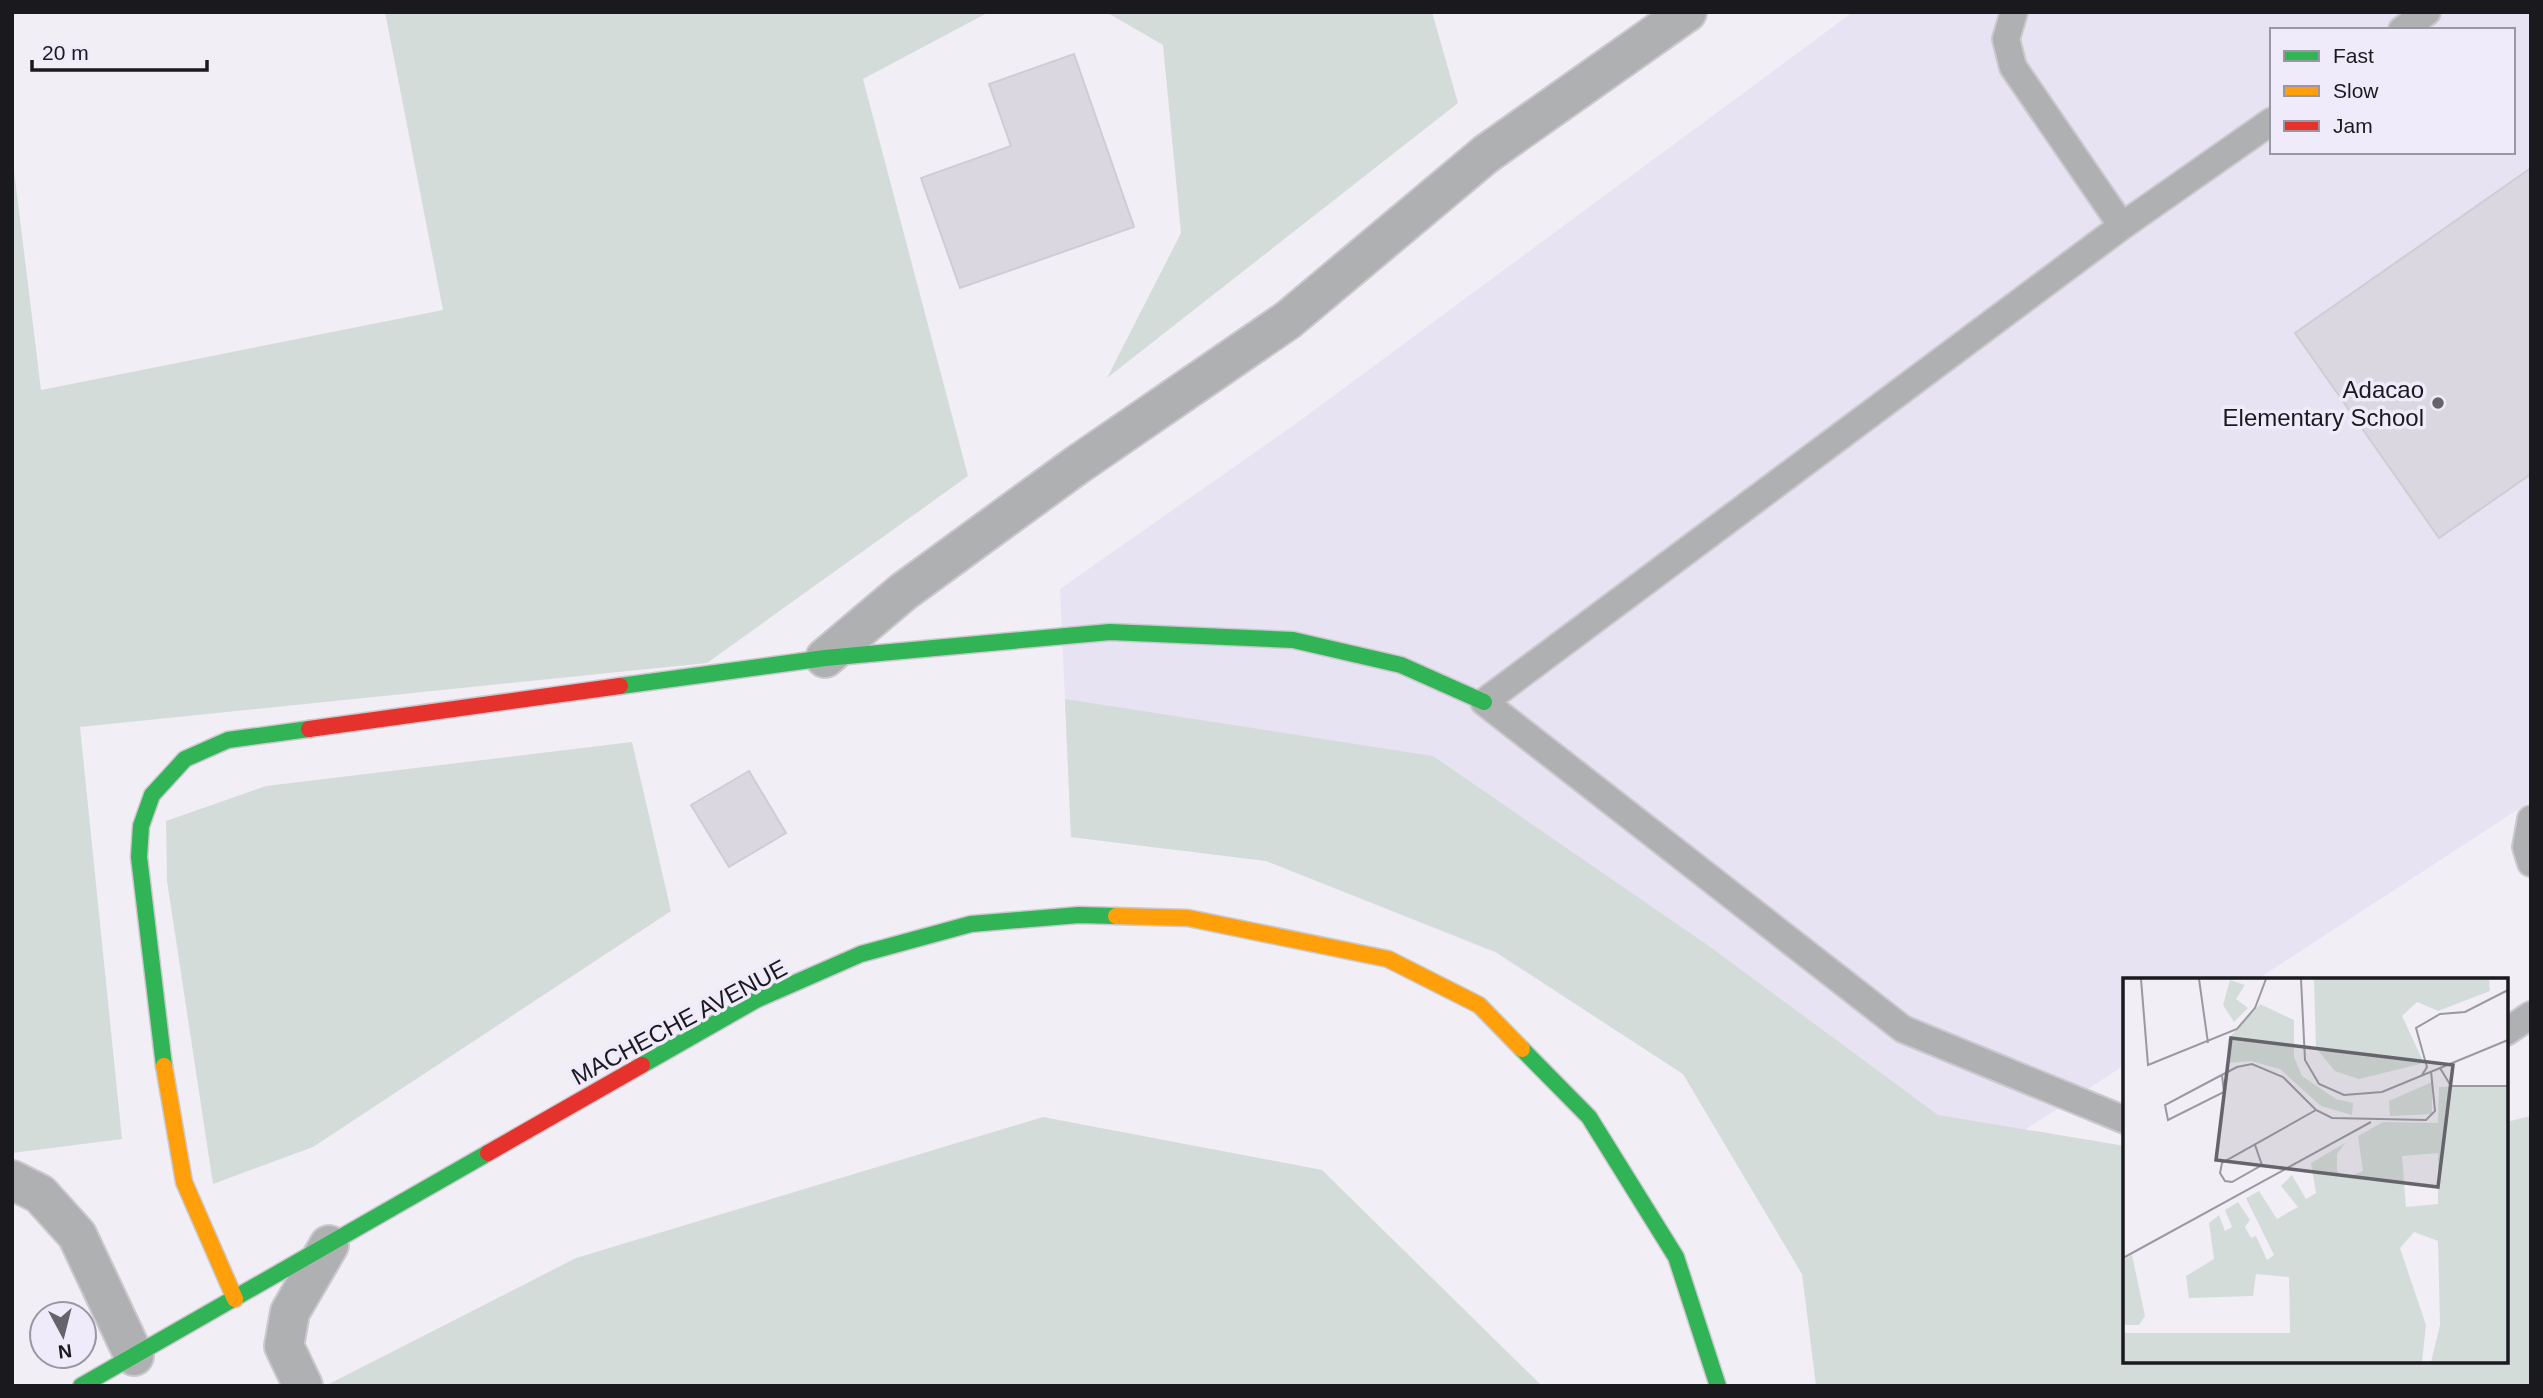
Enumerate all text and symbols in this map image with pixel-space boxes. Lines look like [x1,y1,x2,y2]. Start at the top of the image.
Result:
scale bar [32,28,206,72]
legend [2270,28,2515,154]
text: 20 m [42,41,89,64]
text: Fast [2333,44,2374,67]
text: Slow [2333,79,2379,102]
text: Jam [2333,114,2373,137]
place label: Adacao Elementary School [2223,376,2424,431]
marker: Adacao Elementary School [2430,395,2446,411]
street label: MACHECHE AVENUE [567,954,791,1090]
inset map [2123,978,2508,1363]
north arrow [28,1300,98,1370]
text: N [57,1340,73,1363]

